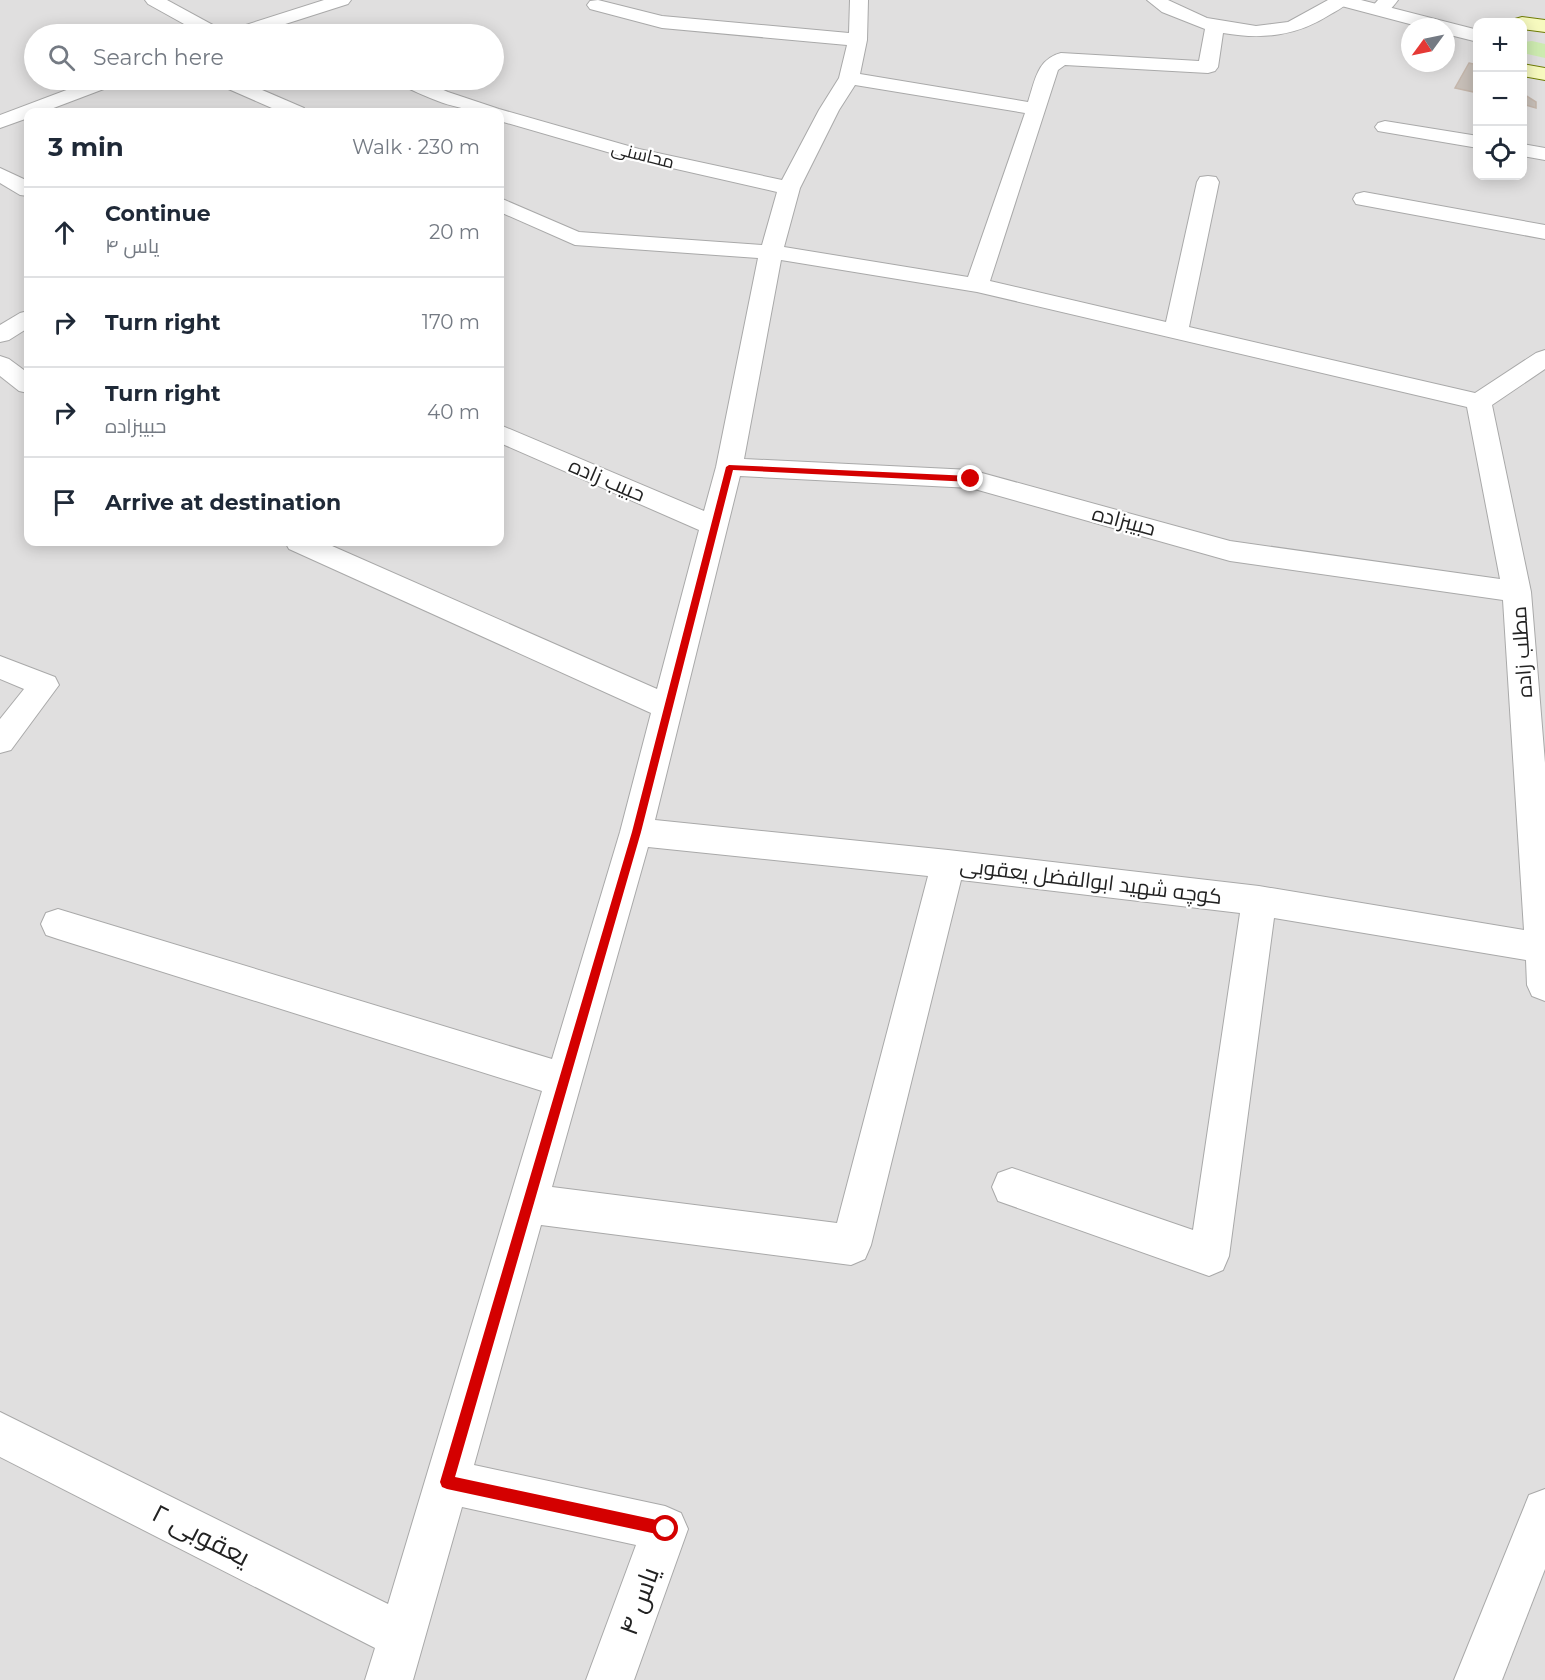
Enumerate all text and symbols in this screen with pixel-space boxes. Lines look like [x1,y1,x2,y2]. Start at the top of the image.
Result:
north arrow [1401,18,1455,72]
map controls [1473,18,1527,180]
button: + [1473,18,1527,72]
search box [24,24,504,90]
icon: search [45,41,78,74]
text: Search here [93,44,224,71]
button: − [1473,72,1527,126]
button: locate [1473,126,1527,180]
text: 3 min [48,131,124,163]
text: Walk · 230 m [352,135,480,159]
street label: محاسنی [609,137,677,173]
text: Continue [105,200,211,227]
icon: ahead [48,216,81,249]
text: 20 m [429,220,480,244]
text: یاس ۴ [105,234,159,258]
icon: right [48,306,81,339]
text: Turn right [105,309,220,336]
text: 170 m [422,310,480,334]
text: Turn right [105,380,220,407]
icon: right [48,396,81,429]
text: 40 m [427,400,480,424]
text: حبیبزاده [105,414,166,438]
street label: حبیب زاده [565,452,649,507]
route end [957,465,983,491]
icon: arrive [48,486,81,519]
text: Arrive at destination [105,489,341,516]
street label: حبیبزاده [1090,500,1159,541]
street label: مطلب زاده [1506,605,1537,699]
street label: کوچه شهید ابوالفضل یعقوبی [958,852,1223,911]
street label: یعقوبی ۲ [147,1497,255,1573]
route start [652,1515,678,1541]
street label: یاس ۴ [612,1563,666,1639]

